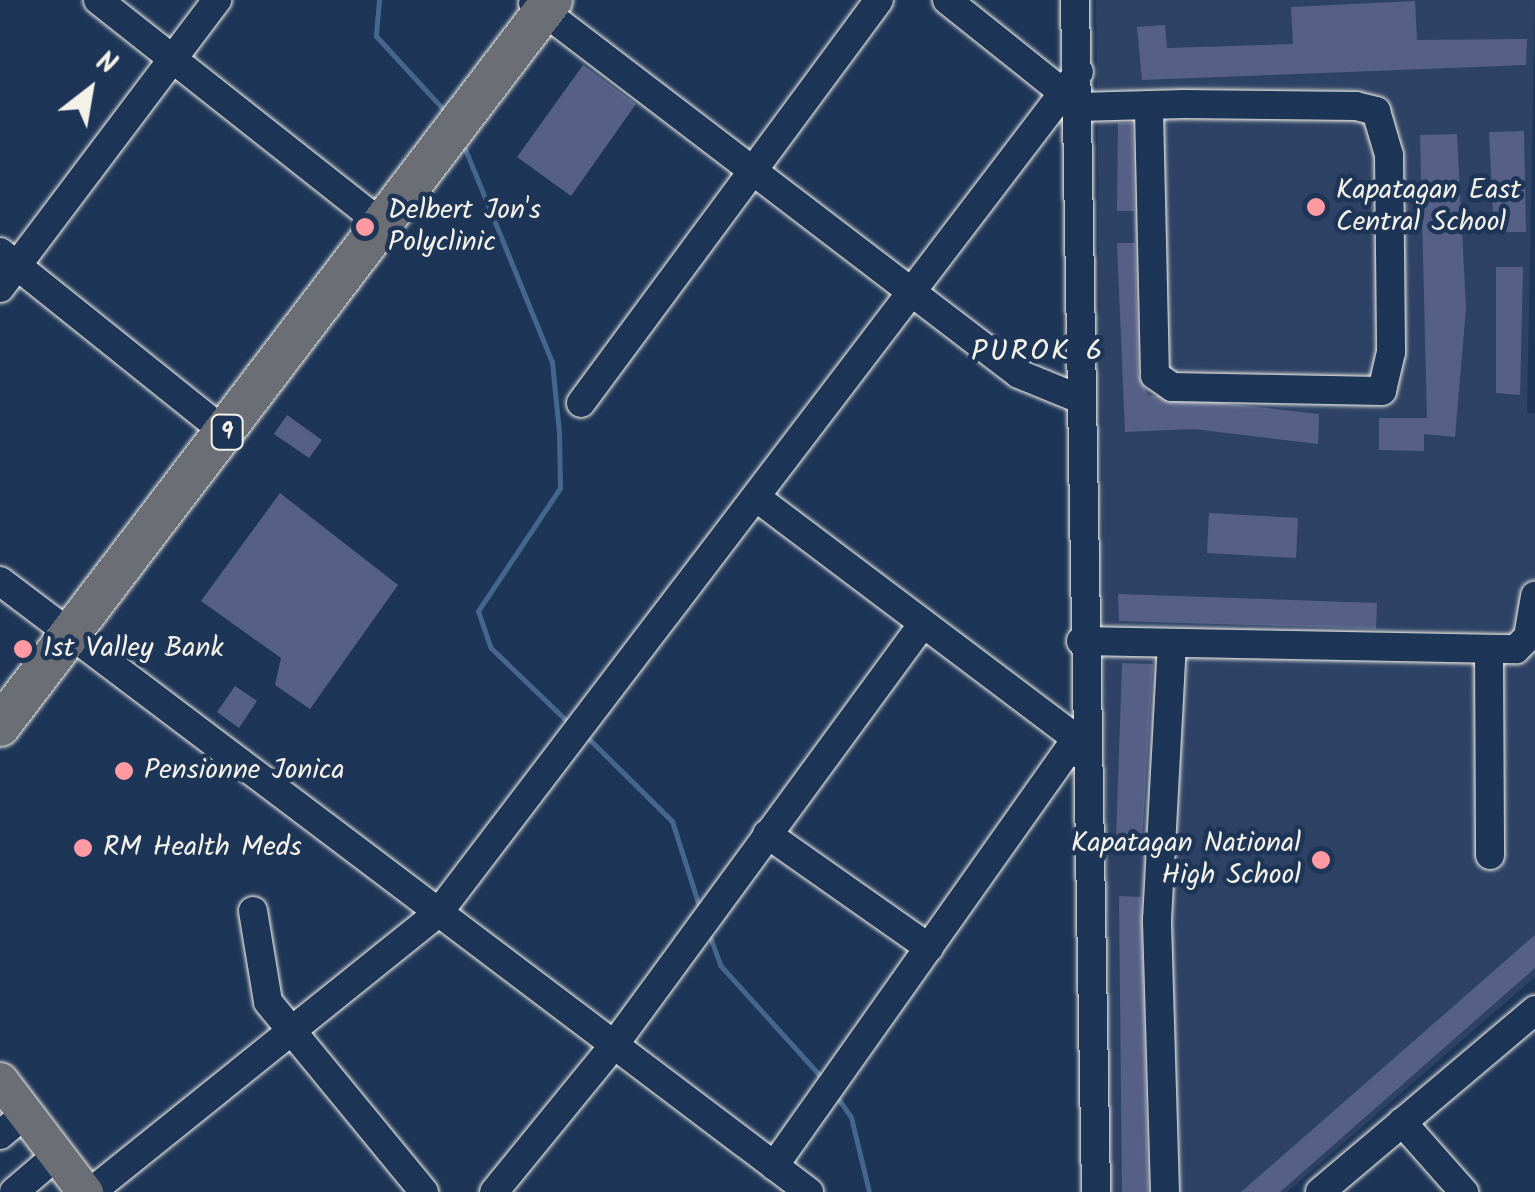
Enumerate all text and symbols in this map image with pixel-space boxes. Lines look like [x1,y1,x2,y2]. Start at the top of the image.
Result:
north arrow [40,40,140,140]
text: N [87,40,125,88]
place label: Kapatagan East Central School [1336,174,1521,240]
place label: Delbert Jon's Polyclinic [388,194,541,260]
marker: Kapatagan East Central School [1305,196,1327,218]
marker: Delbert Jon's Polyclinic [352,214,378,240]
district label: PUROK 6 [971,334,1105,370]
road number: 9 [210,412,244,452]
place label: 1st Valley Bank [43,632,224,666]
marker: 1st Valley Bank [12,638,34,660]
place label: Pensionne Jonica [144,754,345,788]
marker: Pensionne Jonica [113,760,135,782]
place label: Kapatagan National High School [1071,827,1301,893]
place label: RM Health Meds [103,831,302,865]
marker: RM Health Meds [72,837,94,859]
marker: Kapatagan National High School [1310,849,1332,871]

